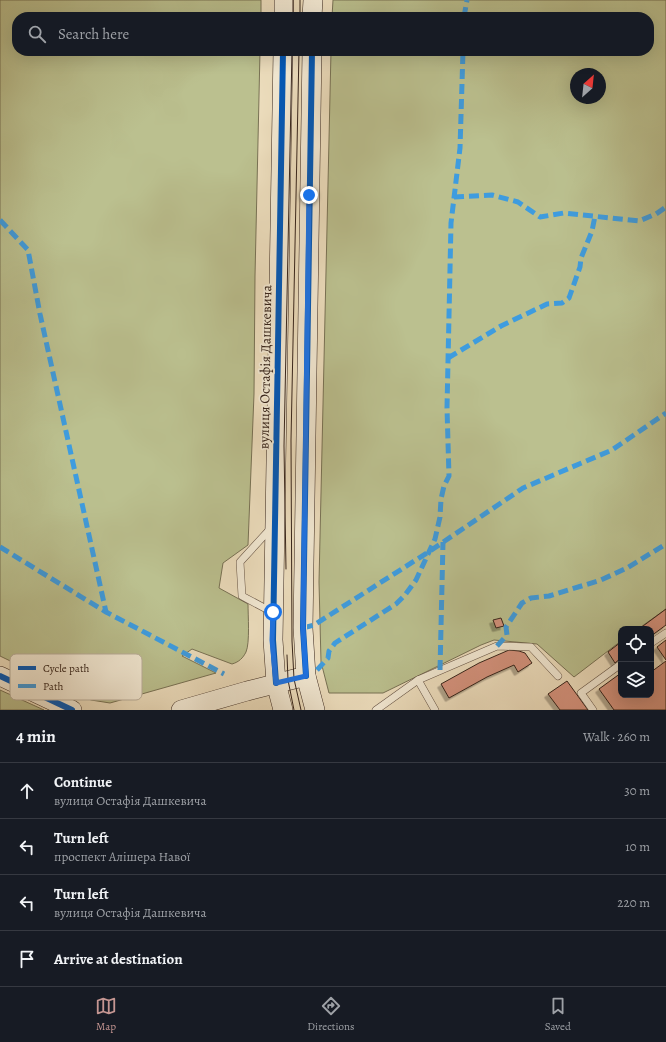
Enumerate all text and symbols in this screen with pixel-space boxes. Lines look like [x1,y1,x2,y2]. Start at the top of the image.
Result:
search box [12,12,654,56]
icon: search [26,23,48,45]
text: Search here [58,24,129,44]
north arrow [570,68,606,104]
route end [300,186,318,204]
street label: вулиця Остафія Дашкевича [255,284,276,449]
route start [264,603,282,621]
map controls [618,626,654,698]
button: locate [618,626,654,662]
legend [10,654,142,700]
text: Cycle path [43,661,90,676]
button: layers [618,662,654,698]
text: Path [43,679,64,694]
text: 4 min [16,725,56,748]
text: Walk · 260 m [583,728,650,745]
text: Continue [54,772,112,792]
icon: ahead [16,780,38,802]
text: 30 m [624,782,650,799]
text: вулиця Остафія Дашкевича [54,792,206,809]
text: Turn left [54,828,109,848]
icon: left [16,836,38,858]
text: 10 m [625,838,650,855]
text: проспект Алішера Навої [54,848,190,865]
text: Turn left [54,884,109,904]
icon: left [16,892,38,914]
text: 220 m [617,894,650,911]
text: вулиця Остафія Дашкевича [54,904,206,921]
icon: arrive [16,948,38,970]
text: Arrive at destination [54,949,183,969]
tab: Map [95,995,117,1034]
tab: Directions [307,995,355,1034]
tab: Saved [545,995,571,1034]

